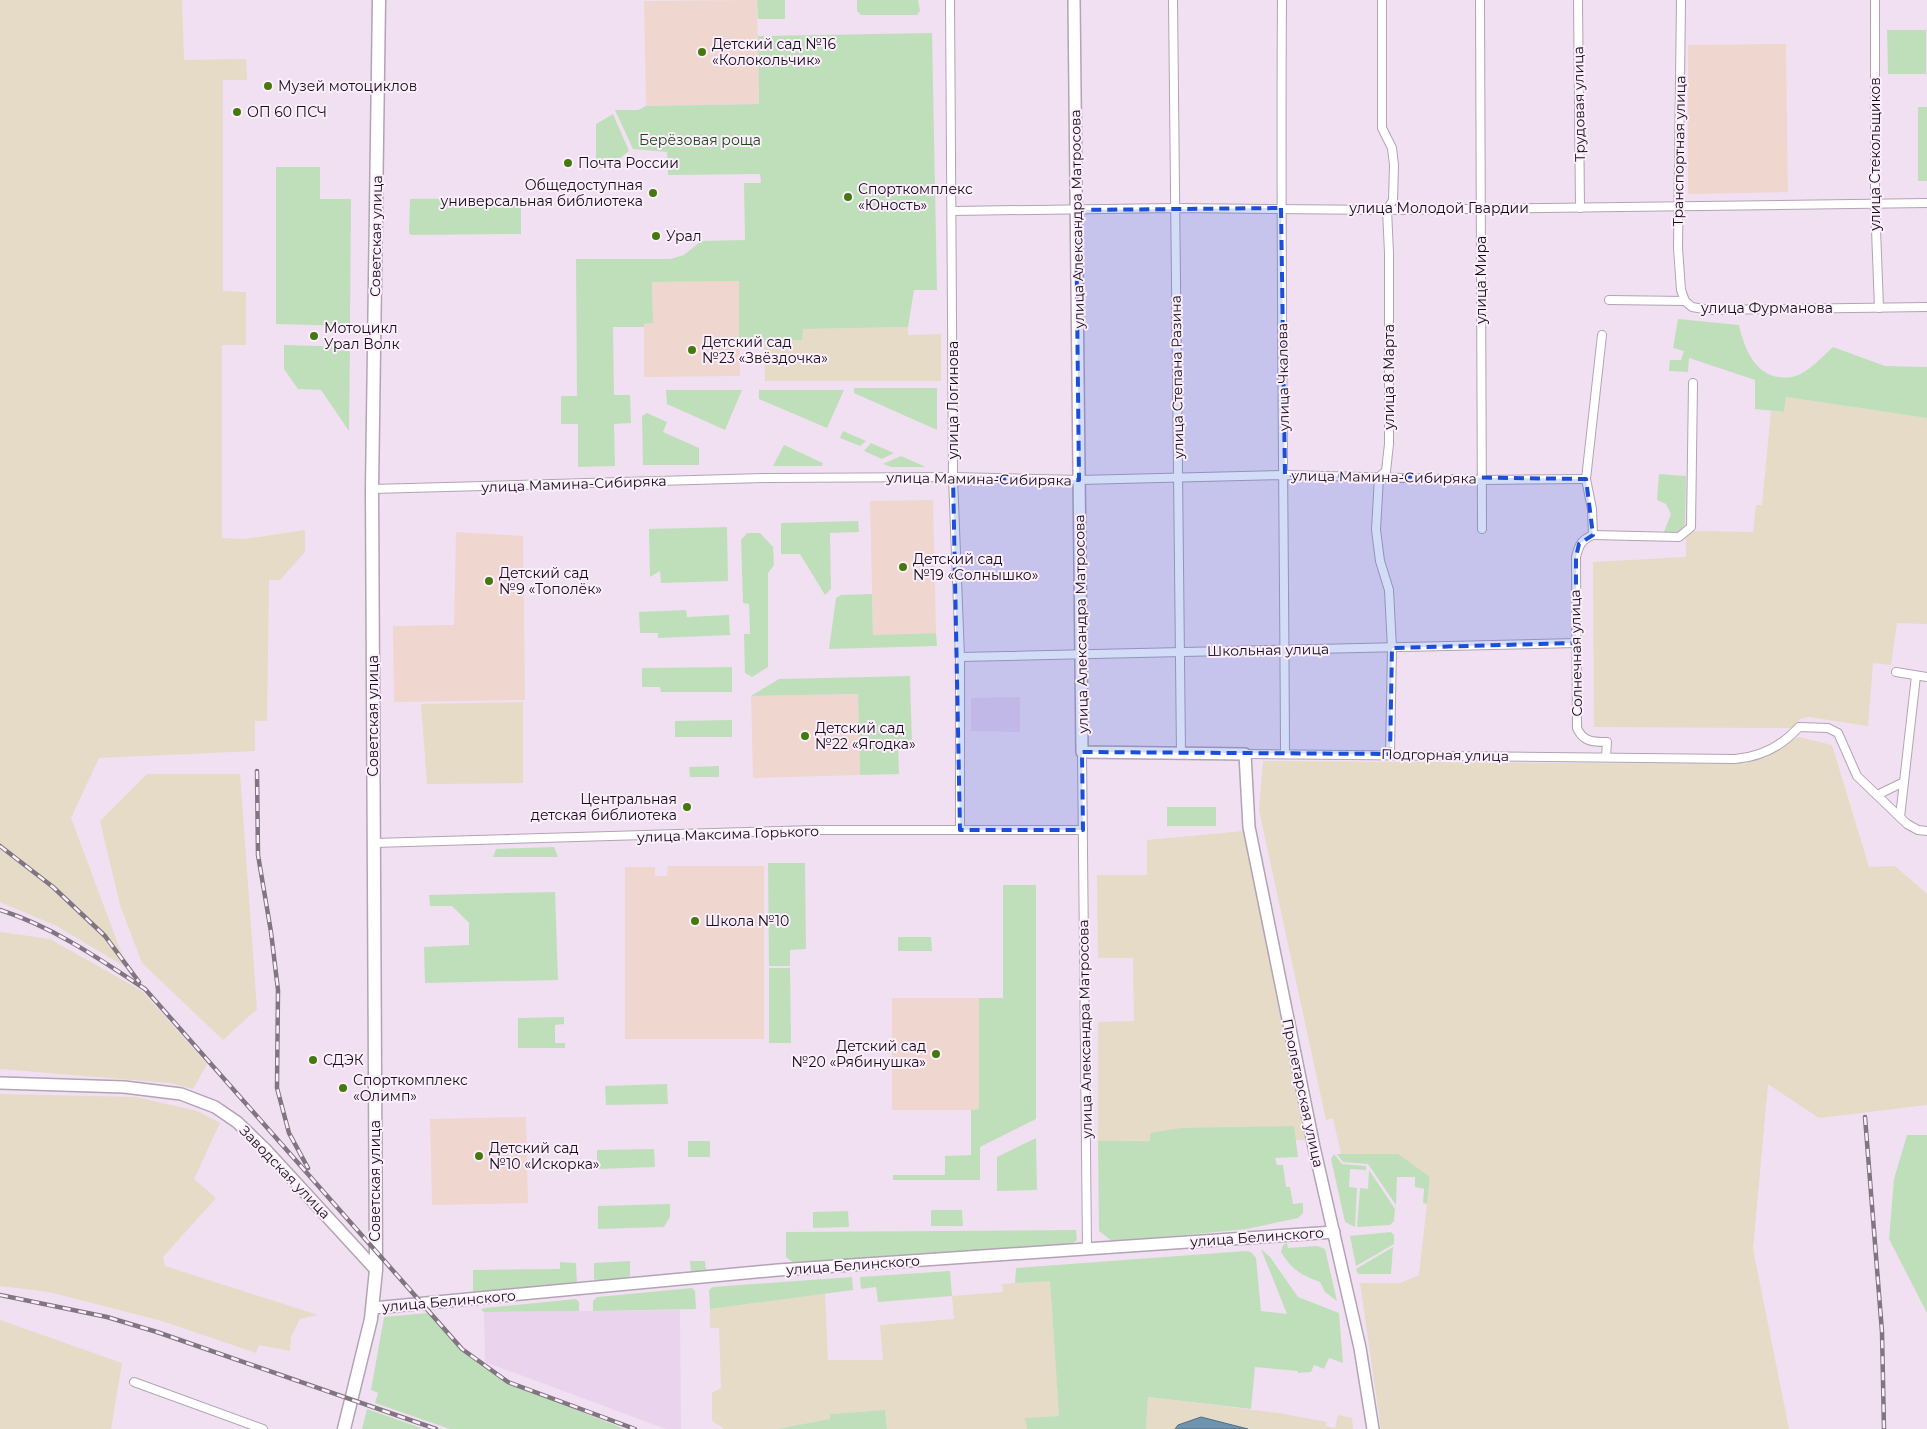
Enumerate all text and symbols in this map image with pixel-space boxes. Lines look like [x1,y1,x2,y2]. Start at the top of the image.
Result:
place label: Детский сад №16 «Колокольчик» [712,35,837,69]
marker: Детский сад №16 «Колокольчик» [696,46,708,58]
street label: Трудовая улица [1569,46,1589,162]
street label: Транспортная улица [1669,75,1689,227]
place label: Музей мотоциклов [278,77,417,95]
street label: улица Стекольщиков [1866,77,1884,232]
marker: Музей мотоциклов [262,80,274,92]
place label: ОП 60 ПСЧ [247,103,327,121]
marker: ОП 60 ПСЧ [231,106,243,118]
street label: улица Александра Матросова [1066,109,1088,330]
park label: Берёзовая роща [639,131,761,149]
place label: Почта России [578,154,679,172]
marker: Почта России [562,157,574,169]
street label: Советская улица [366,175,386,297]
place label: Общедоступная универсальная библиотека [440,176,643,210]
place label: Спорткомплекс «Юность» [858,180,973,214]
marker: Общедоступная универсальная библиотека [647,187,659,199]
marker: Спорткомплекс «Юность» [842,191,854,203]
street label: улица Молодой Гвардии [1348,199,1529,217]
place label: Урал [666,227,702,245]
marker: Урал [650,230,662,242]
street label: улица Мира [1472,236,1490,325]
street label: улица Степана Разина [1167,295,1187,460]
street label: улица Фурманова [1700,299,1833,317]
place label: Мотоцикл Урал Волк [324,319,400,353]
street label: улица Чкалова [1273,323,1293,432]
street label: улица 8 Марта [1380,324,1398,431]
marker: Мотоцикл Урал Волк [308,330,320,342]
place label: Детский сад №23 «Звёздочка» [702,333,828,367]
street label: улица Логинова [944,341,962,460]
marker: Детский сад №23 «Звёздочка» [686,344,698,356]
street label: улица Мамина-Сибиряка [1290,466,1477,488]
street label: улица Мамина-Сибиряка [885,468,1072,490]
street label: улица Мамина-Сибиряка [480,472,667,496]
street label: улица Александра Матросова [1070,514,1092,735]
place label: Детский сад №19 «Солнышко» [913,550,1038,584]
marker: Детский сад №19 «Солнышко» [897,561,909,573]
place label: Детский сад №9 «Тополёк» [499,564,602,598]
marker: Детский сад №9 «Тополёк» [483,575,495,587]
street label: Солнечная улица [1566,589,1586,717]
street label: Школьная улица [1207,640,1329,660]
street label: Советская улица [364,655,382,777]
place label: Детский сад №22 «Ягодка» [815,719,916,753]
marker: Детский сад №22 «Ягодка» [799,730,811,742]
street label: Подгорная улица [1381,745,1509,765]
place label: Центральная детская библиотека [531,790,677,824]
marker: Центральная детская библиотека [681,801,693,813]
street label: улица Максима Горького [636,822,819,846]
place label: Школа №10 [705,912,789,930]
marker: Школа №10 [689,915,701,927]
street label: улица Александра Матросова [1074,919,1096,1140]
street label: Пролетарская улица [1278,1017,1328,1169]
place label: Детский сад №20 «Рябинушка» [792,1037,926,1071]
marker: Детский сад №20 «Рябинушка» [930,1048,942,1060]
place label: СДЭК [323,1051,364,1069]
marker: СДЭК [307,1054,319,1066]
place label: Спорткомплекс «Олимп» [353,1071,468,1105]
marker: Спорткомплекс «Олимп» [337,1082,349,1094]
street label: Советская улица [366,1120,384,1242]
street label: Заводская улица [236,1121,334,1223]
place label: Детский сад №10 «Искорка» [489,1139,600,1173]
marker: Детский сад №10 «Искорка» [473,1150,485,1162]
street label: улица Белинского [1189,1223,1324,1251]
street label: улица Белинского [785,1251,920,1279]
street label: улица Белинского [381,1286,517,1316]

